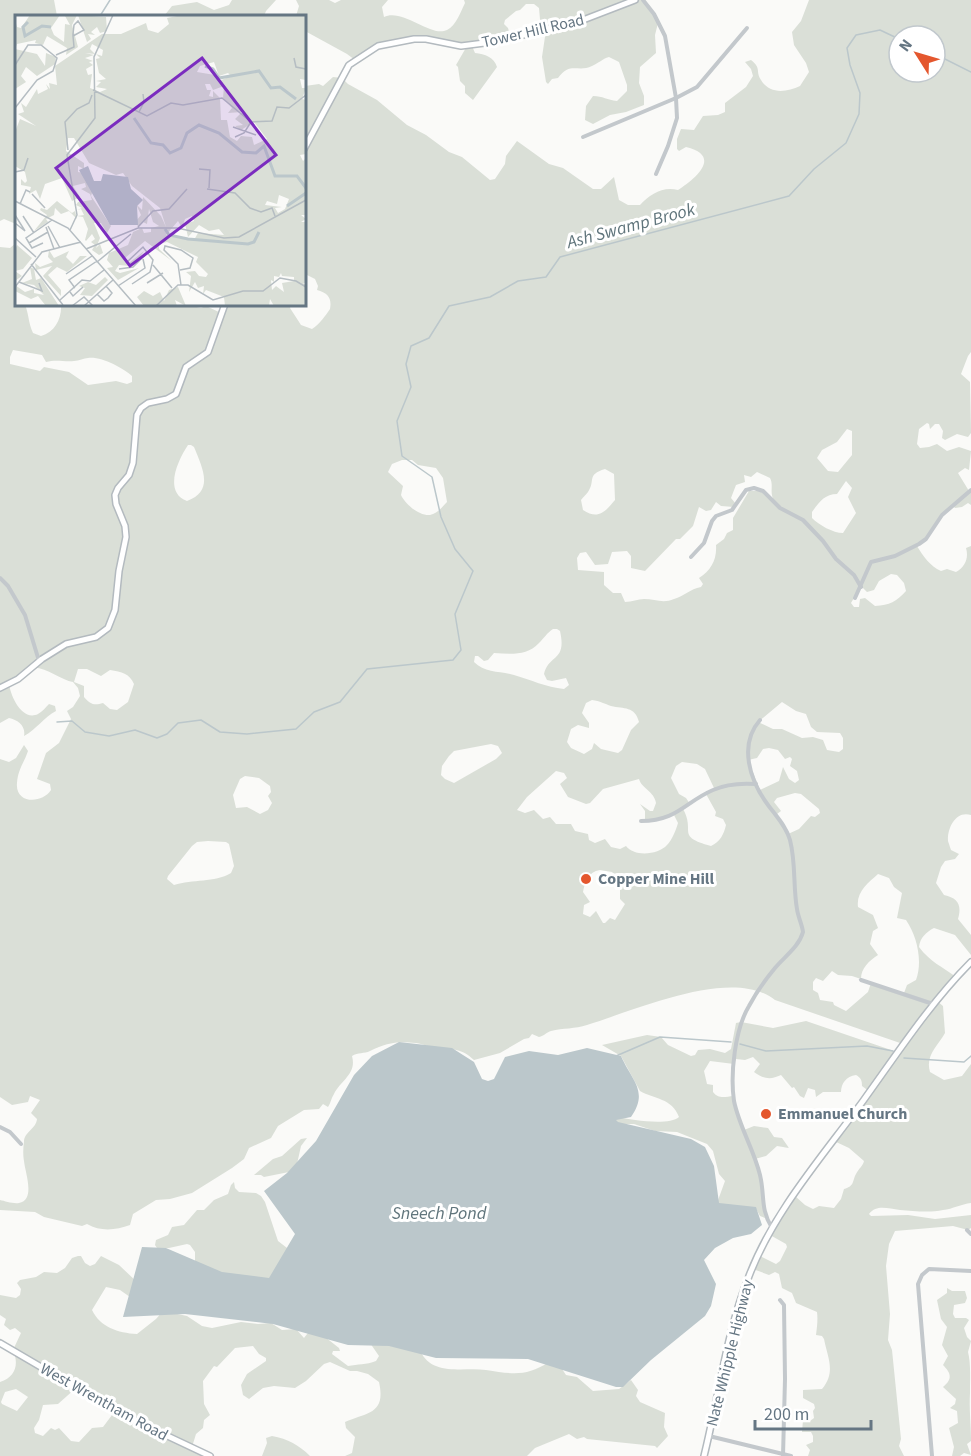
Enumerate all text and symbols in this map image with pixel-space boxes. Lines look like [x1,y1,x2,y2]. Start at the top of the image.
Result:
street label: Tower Hill Road [480,9,586,53]
inset map [15,15,306,306]
north arrow [887,24,947,84]
text: N [894,35,918,56]
water label: Ash Swamp Brook [563,197,698,255]
place label: Copper Mine Hill [598,868,714,890]
marker: Copper Mine Hill [579,872,593,886]
place label: Emmanuel Church [778,1103,907,1125]
marker: Emmanuel Church [759,1107,773,1121]
water label: Sneech Pond [392,1201,487,1226]
street label: Nate Whipple Highway [701,1277,759,1429]
street label: West Wrentham Road [36,1358,172,1446]
scale bar [755,1393,870,1431]
text: 200 m [764,1402,809,1427]

